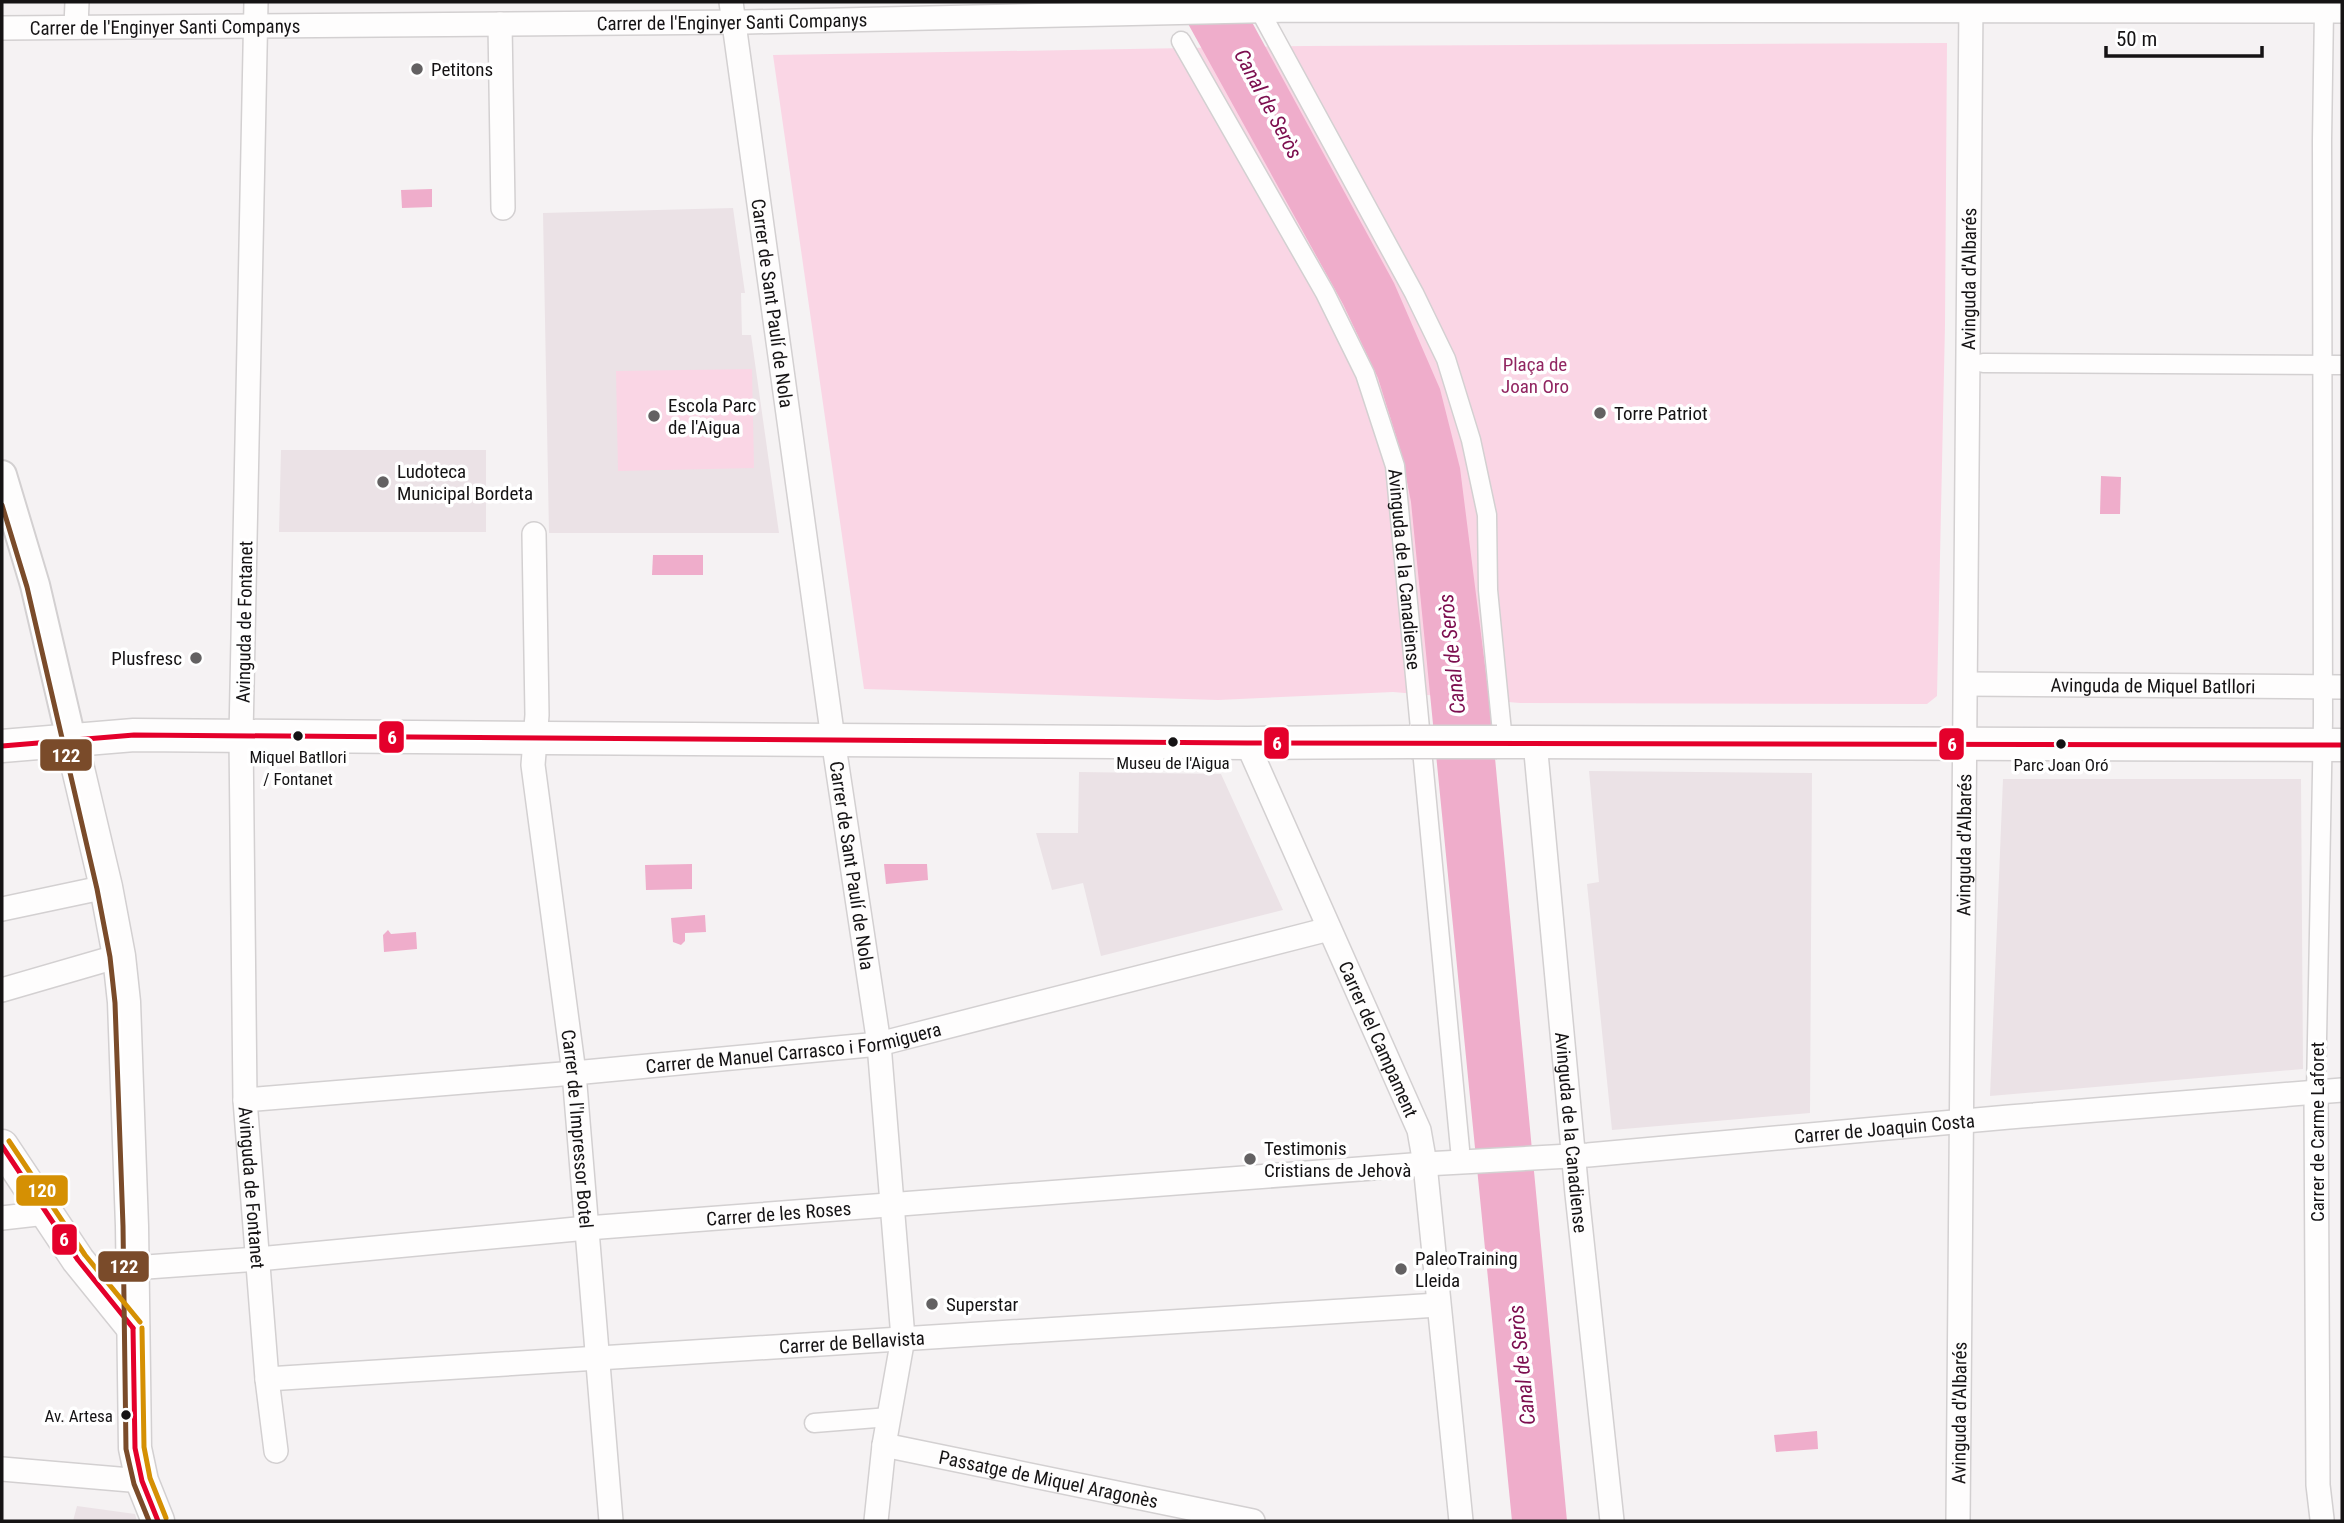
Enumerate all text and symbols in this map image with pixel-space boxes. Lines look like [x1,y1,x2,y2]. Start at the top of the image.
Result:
street label: Carrer de l'Enginyer Santi Companys [597,8,868,35]
scale bar [2106,14,2262,58]
street label: Carrer de l'Enginyer Santi Companys [30,15,300,40]
text: 50 m [2116,27,2157,51]
water label: Canal de Seròs [1229,45,1307,163]
place label: Petitons [431,58,493,81]
marker: Petitons [409,61,425,77]
street label: Carrer de Sant Paulí de Nola [746,197,798,409]
street label: Avinguda d'Albarés [1957,208,1981,350]
park label: Plaça de Joan Oro [1501,353,1569,398]
place label: Escola Parc de l'Aigua [668,394,756,439]
place label: Torre Patriot [1614,402,1708,425]
marker: Torre Patriot [1592,405,1608,421]
marker: Escola Parc de l'Aigua [646,408,662,424]
place label: Ludoteca Municipal Bordeta [397,460,533,505]
street label: Avinguda de la Canadiense [1383,468,1425,671]
marker: Ludoteca Municipal Bordeta [375,474,391,490]
street label: Avinguda de Fontanet [232,541,257,703]
water label: Canal de Seròs [1434,593,1470,715]
place label: Plusfresc [111,647,182,670]
marker: Plusfresc [188,650,204,666]
street label: Avinguda de Miquel Batllori [2050,674,2256,698]
line badge: 6 [378,720,405,754]
text: 6 [387,726,397,749]
line badge: 6 [1263,726,1290,760]
line badge: 6 [1938,727,1965,761]
marker: Miquel Batllori / Fontanet [291,729,305,743]
text: 6 [1272,732,1282,755]
text: 6 [1947,733,1957,756]
marker: Museu de l'Aigua [1166,735,1180,749]
marker: Parc Joan Oró [2054,737,2068,751]
line badge: 122 [39,738,93,772]
text: 122 [52,744,80,767]
place label: Miquel Batllori / Fontanet [249,747,347,789]
place label: Museu de l'Aigua [1116,753,1230,773]
place label: Parc Joan Oró [2013,755,2109,775]
street label: Carrer de Sant Paulí de Nola [825,760,879,972]
street label: Avinguda d'Albarés [1952,774,1976,916]
street label: Carrer del Campament [1333,958,1423,1121]
street label: Carrer de Manuel Carrasco i Formiguera [645,1018,943,1078]
street label: Carrer de l'Impressor Botel [556,1028,598,1229]
street label: Avinguda de la Canadiense [1550,1031,1592,1234]
street label: Carrer de Carme Laforet [2306,1042,2329,1222]
street label: Avinguda de Fontanet [234,1106,269,1270]
street label: Carrer de Joaquin Costa [1793,1109,1976,1148]
place label: Testimonis Cristians de Jehovà [1264,1137,1411,1182]
marker: Testimonis Cristians de Jehovà [1242,1151,1258,1167]
line badge: 120 [15,1174,69,1207]
text: 120 [28,1179,56,1202]
street label: Carrer de les Roses [705,1197,852,1231]
line badge: 6 [51,1223,78,1256]
text: 6 [59,1228,69,1251]
place label: PaleoTraining Lleida [1415,1247,1518,1292]
line badge: 122 [97,1250,150,1283]
text: 122 [110,1255,138,1278]
marker: PaleoTraining Lleida [1393,1261,1409,1277]
place label: Superstar [946,1293,1018,1316]
marker: Superstar [924,1296,940,1312]
water label: Canal de Seròs [1504,1304,1540,1426]
street label: Carrer de Bellavista [778,1326,925,1359]
street label: Avinguda d'Albarés [1947,1342,1972,1484]
place label: Av. Artesa [45,1406,113,1426]
marker: Av. Artesa [119,1408,133,1422]
street label: Passatge de Miquel Aragonès [937,1446,1160,1513]

